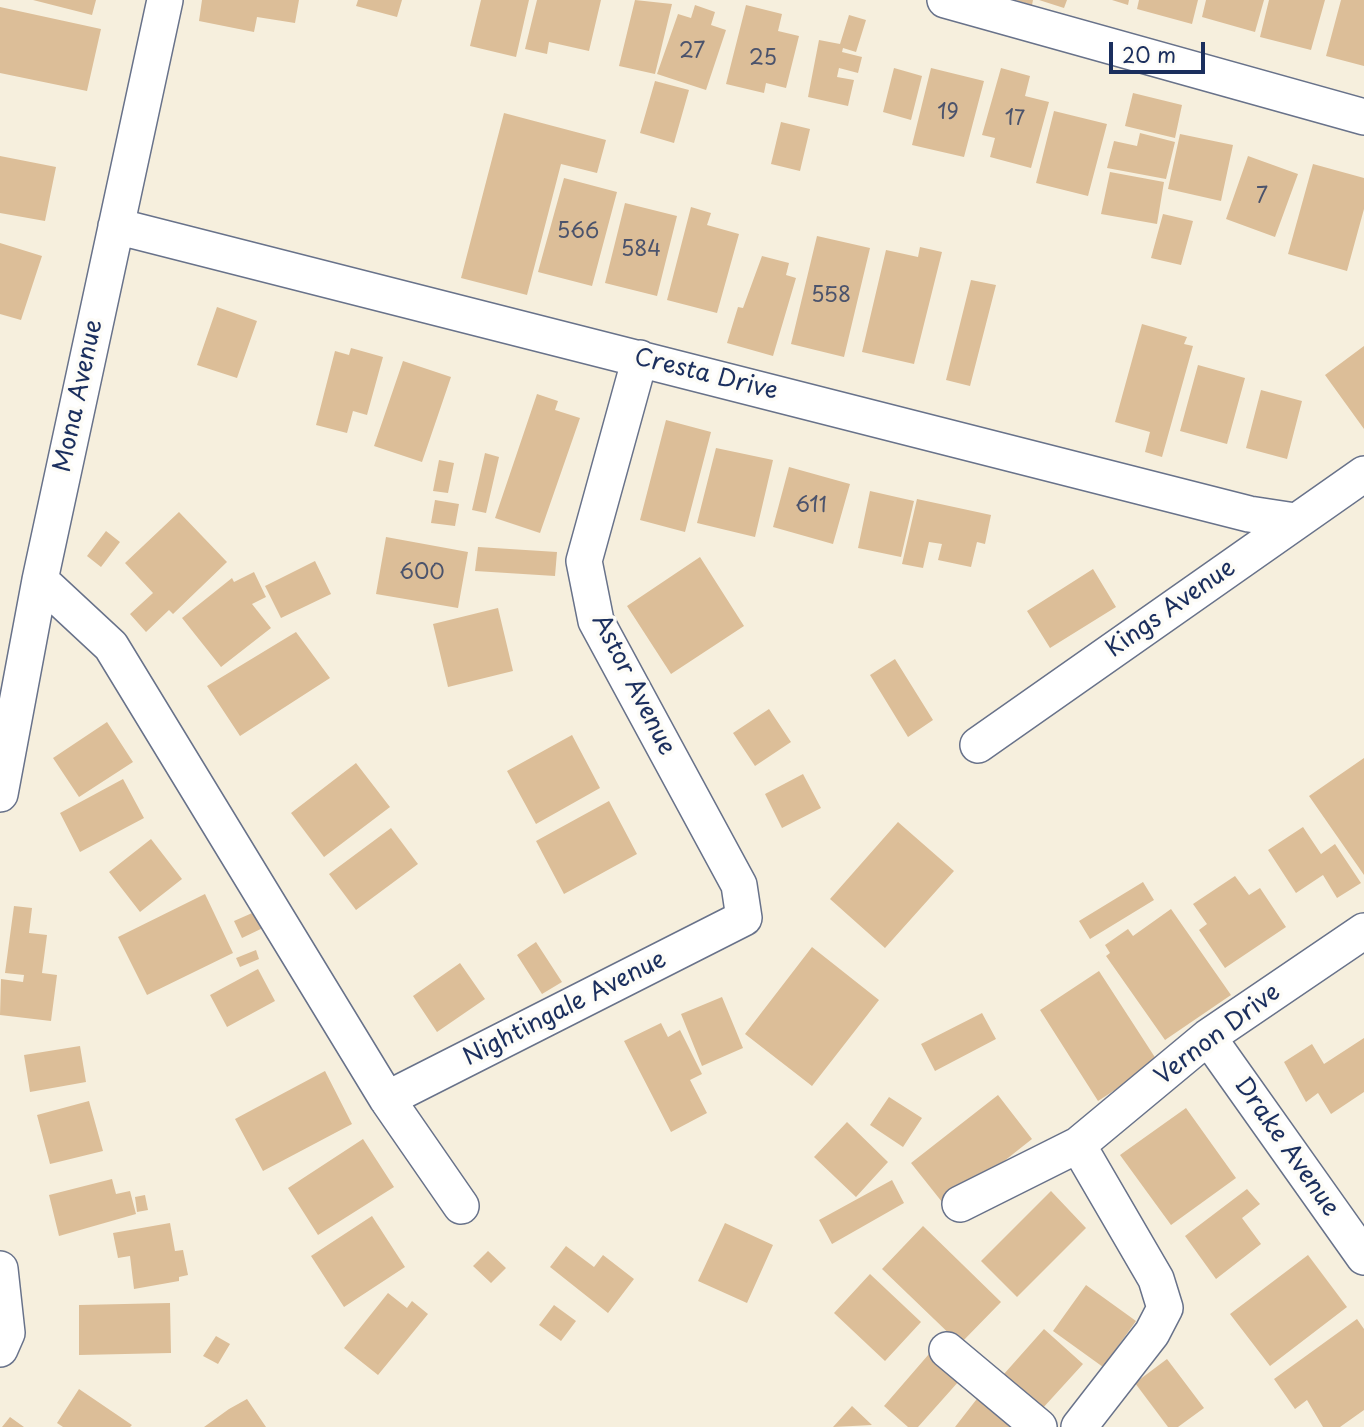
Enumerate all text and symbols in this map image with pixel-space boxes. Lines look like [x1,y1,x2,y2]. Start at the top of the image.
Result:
scale bar [1112,28,1208,72]
text: 20 m [1122,38,1176,70]
house number: 27 [679,39,705,65]
house number: 25 [749,46,777,72]
house number: 19 [937,100,959,126]
house number: 17 [1005,106,1025,132]
house number: 7 [1256,184,1268,210]
house number: 566 [557,219,599,245]
house number: 584 [621,237,661,263]
house number: 558 [811,283,851,309]
street label: Mona Avenue [49,317,109,475]
street label: Cresta Drive [631,343,781,407]
house number: 611 [795,493,827,519]
street label: Kings Avenue [1101,554,1241,664]
house number: 600 [399,560,445,586]
street label: Astor Avenue [585,610,681,760]
street label: Nightingale Avenue [459,945,671,1073]
street label: Vernon Drive [1150,978,1286,1092]
street label: Drake Avenue [1227,1072,1345,1222]

